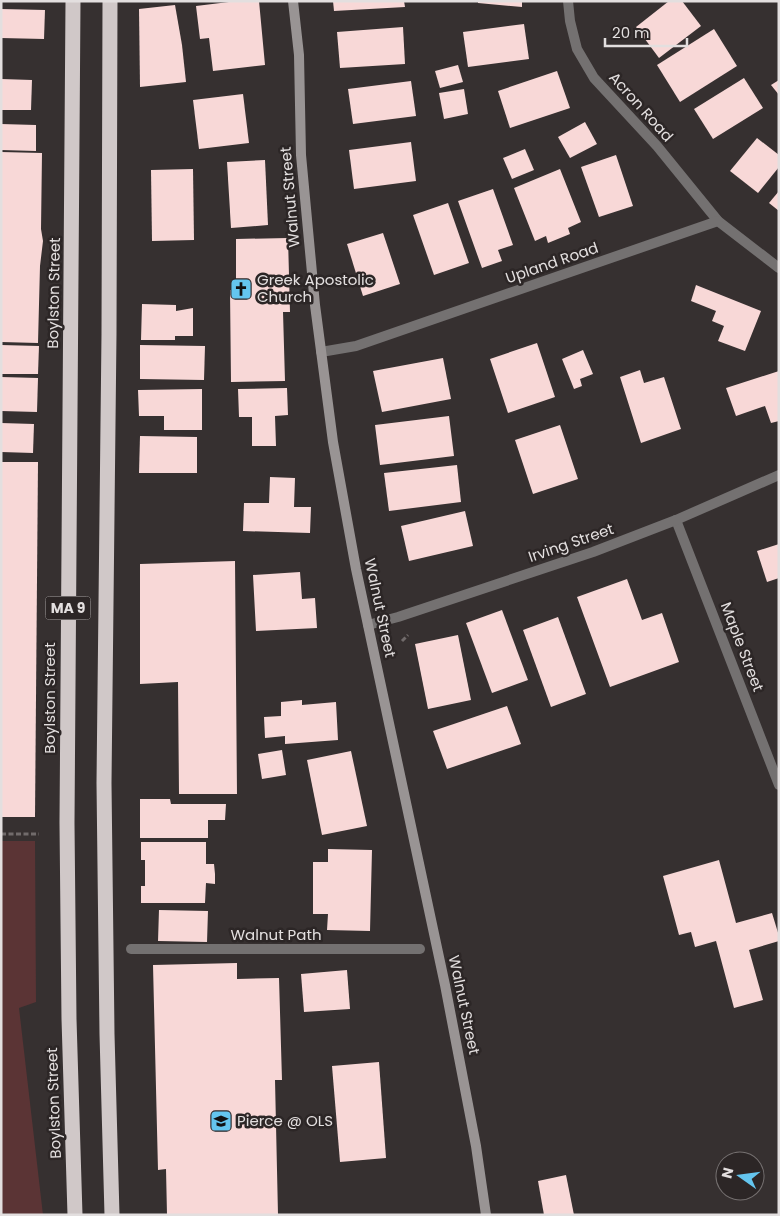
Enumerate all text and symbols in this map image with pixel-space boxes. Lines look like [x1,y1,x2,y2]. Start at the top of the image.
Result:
scale bar [605,15,688,47]
text: 20 m [612,22,650,43]
street label: Acron Road [604,67,678,146]
street label: Walnut Street [275,146,304,248]
street label: Boylston Street [42,237,65,349]
street label: Upland Road [503,237,601,288]
place label: Greek Apostolic Church [257,269,374,307]
church icon: Greek Apostolic Church [229,277,253,301]
street label: Irving Street [525,518,616,567]
street label: Walnut Street [360,556,401,660]
road number: MA 9 [46,596,90,620]
street label: Maple Street [716,599,769,695]
street label: Boylston Street [39,642,60,754]
street label: Walnut Path [230,924,322,945]
street label: Walnut Street [444,953,485,1057]
street label: Boylston Street [41,1047,66,1159]
school or university icon: Pierce @ OLS [209,1109,233,1133]
place label: Pierce @ OLS [237,1110,333,1131]
north arrow [715,1151,765,1201]
text: N [716,1165,738,1180]

